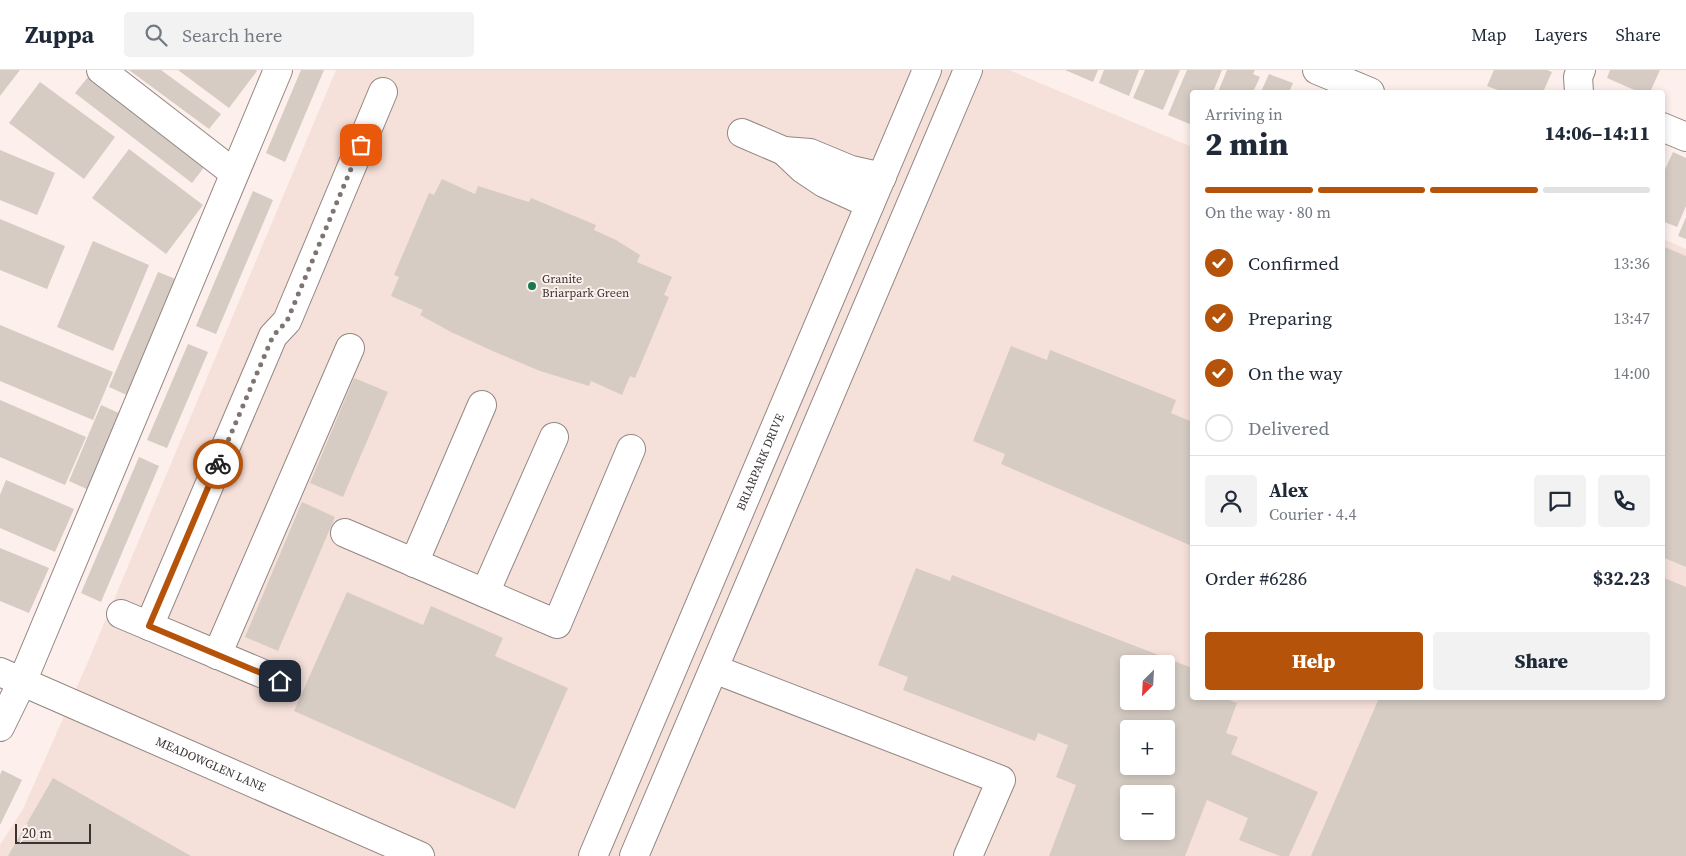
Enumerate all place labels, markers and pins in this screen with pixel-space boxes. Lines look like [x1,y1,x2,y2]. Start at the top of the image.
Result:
pin [340,124,382,166]
place label: Granite Briarpark Green [542,271,629,301]
marker: Granite Briarpark Green [526,280,538,292]
pin [259,660,301,702]

